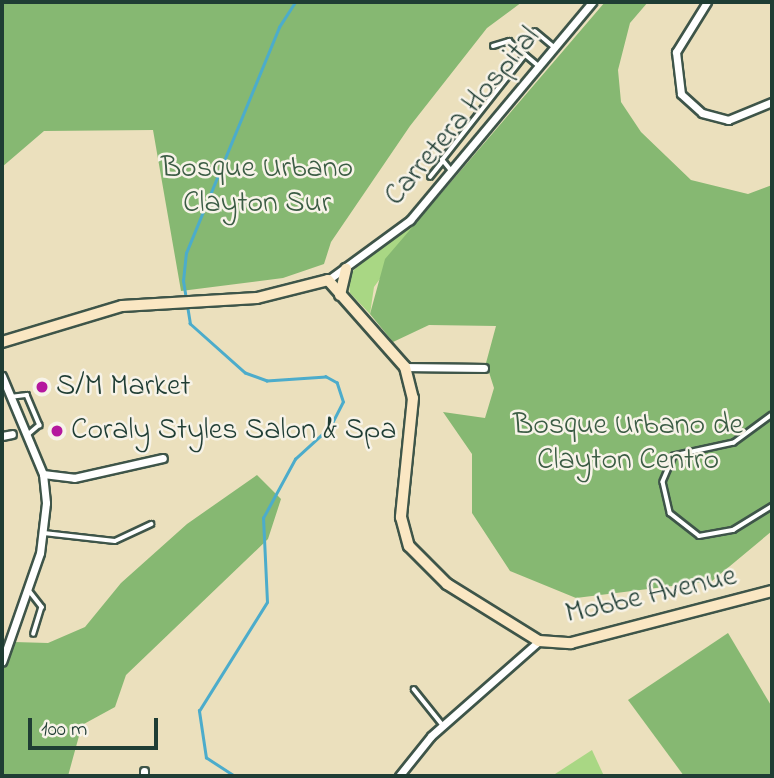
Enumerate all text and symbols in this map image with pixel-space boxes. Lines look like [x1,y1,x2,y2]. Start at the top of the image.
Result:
street label: Carretera Hospital [378,20,548,214]
park label: Bosque Urbano Clayton Sur [161,151,353,222]
place label: S/M Market [56,369,191,405]
marker: S/M Market [34,379,50,395]
park label: Bosque Urbano de Clayton Centro [513,408,743,478]
place label: Coraly Styles Salon & Spa [71,413,396,449]
marker: Coraly Styles Salon & Spa [49,423,65,439]
street label: Mobbe Avenue [562,559,740,633]
scale bar [32,704,161,748]
text: 100 m [41,715,87,745]

